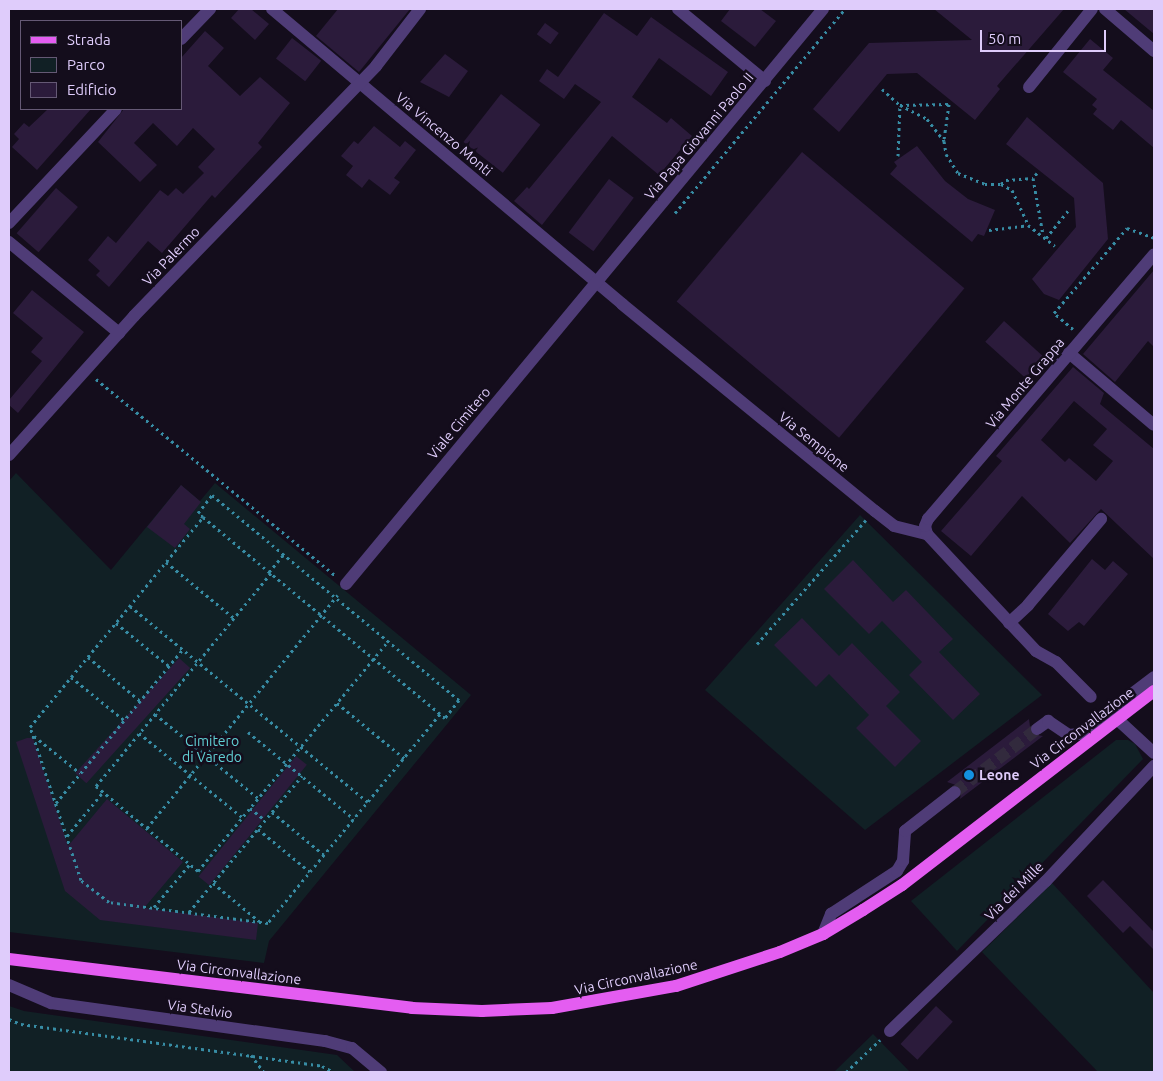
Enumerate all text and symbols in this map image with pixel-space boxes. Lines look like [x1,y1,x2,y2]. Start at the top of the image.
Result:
legend [20,20,182,110]
scale bar [983,20,1109,52]
text: 50 m [988,30,1021,47]
text: Strada [67,31,111,48]
text: Parco [67,56,105,73]
street label: Via Papa Giovanni Paolo II [641,69,757,203]
text: Edificio [67,81,116,98]
street label: Via Vincenzo Monti [392,89,496,179]
street label: Via Palermo [139,223,203,289]
street label: Via Monte Grappa [982,334,1068,432]
street label: Viale Cimitero [424,384,494,462]
street label: Via Sempione [775,408,853,476]
street label: Via Circonvallazione [1027,684,1137,772]
park label: Cimitero di Varedo [182,733,242,766]
place label: Leone [979,767,1019,783]
marker: Leone [963,769,975,781]
street label: Via dei Mille [981,858,1047,924]
street label: Via Circonvallazione [176,956,302,988]
street label: Via Circonvallazione [573,956,699,998]
street label: Via Stelvio [166,996,234,1022]

